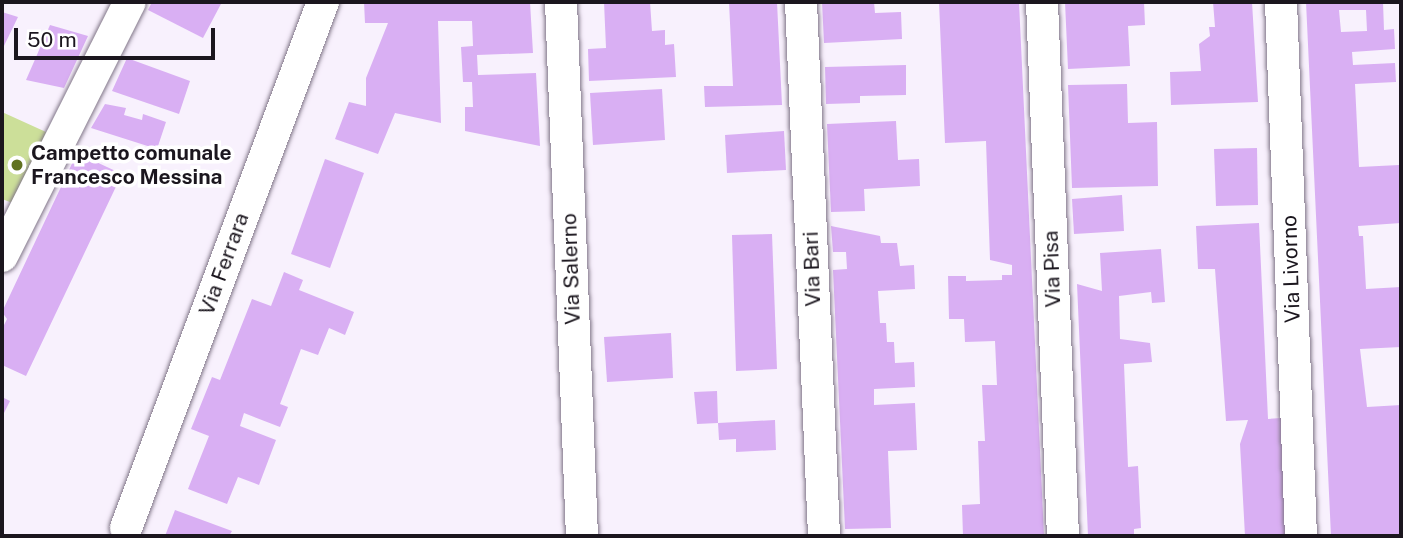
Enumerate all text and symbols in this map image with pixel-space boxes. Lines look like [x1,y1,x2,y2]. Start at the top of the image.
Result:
scale bar [18,14,219,58]
text: 50 m [27,27,77,52]
place label: Campetto comunale Francesco Messina [31,140,232,190]
marker: Campetto comunale Francesco Messina [9,157,25,173]
street label: Via Ferrara [194,209,254,319]
street label: Via Salerno [556,213,586,325]
street label: Via Livorno [1277,215,1305,323]
street label: Via Pisa [1038,230,1066,308]
street label: Via Bari [798,231,826,307]

